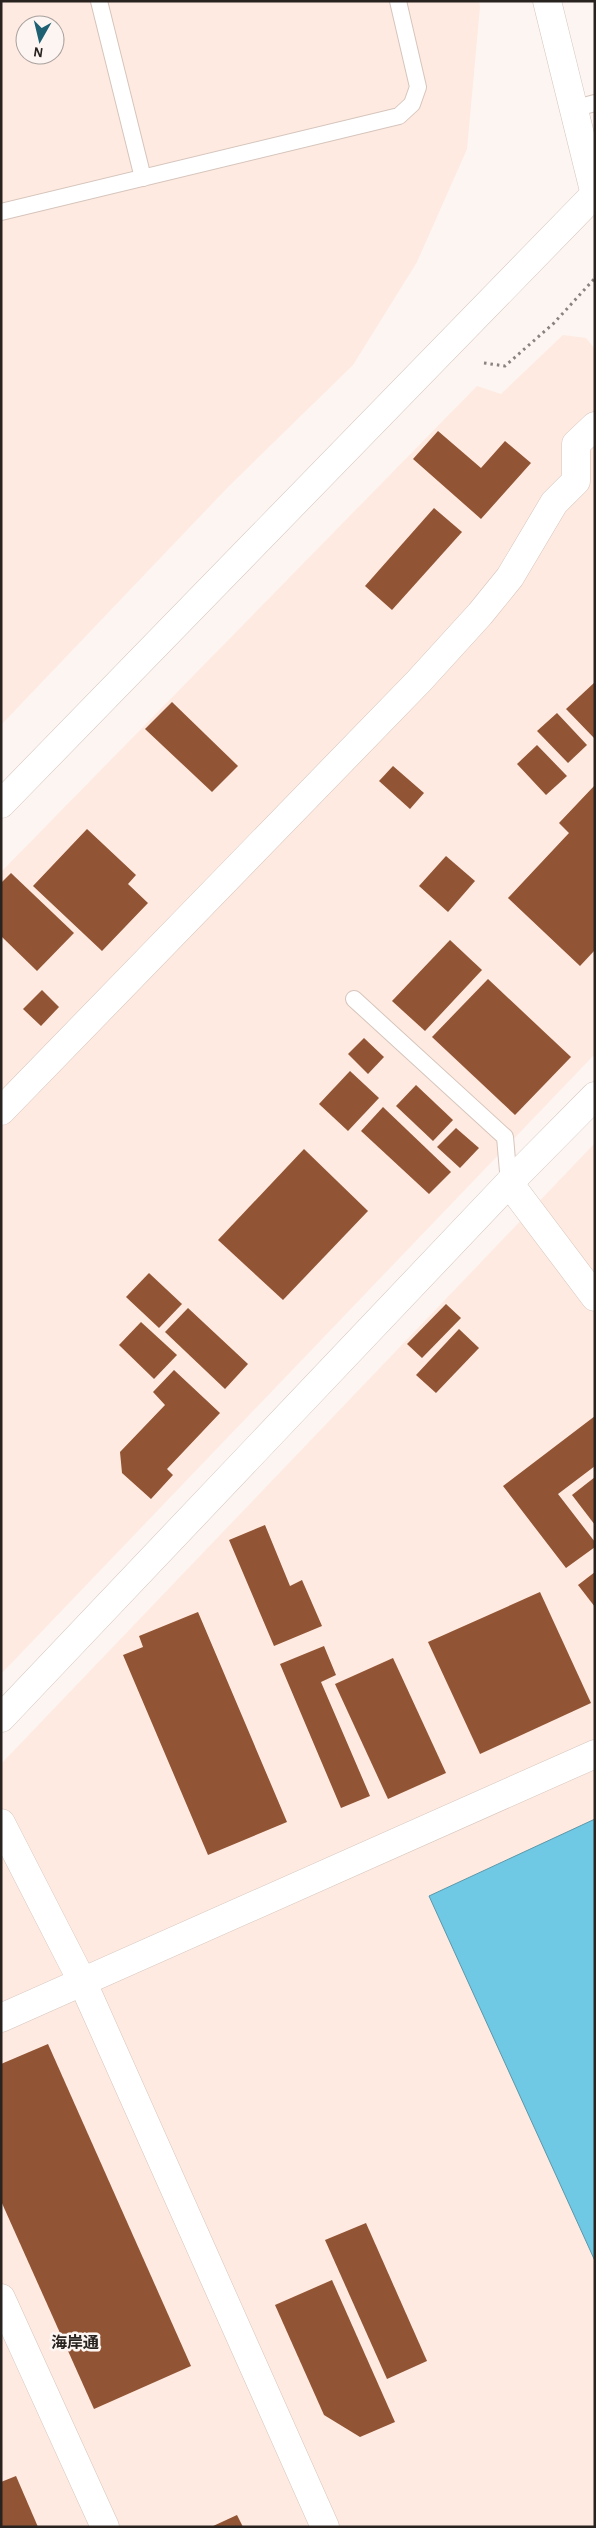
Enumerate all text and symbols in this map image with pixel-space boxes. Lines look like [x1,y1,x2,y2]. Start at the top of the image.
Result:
north arrow [15,15,65,65]
text: N [33,44,44,59]
district label: 海岸通 [51,2334,99,2351]

